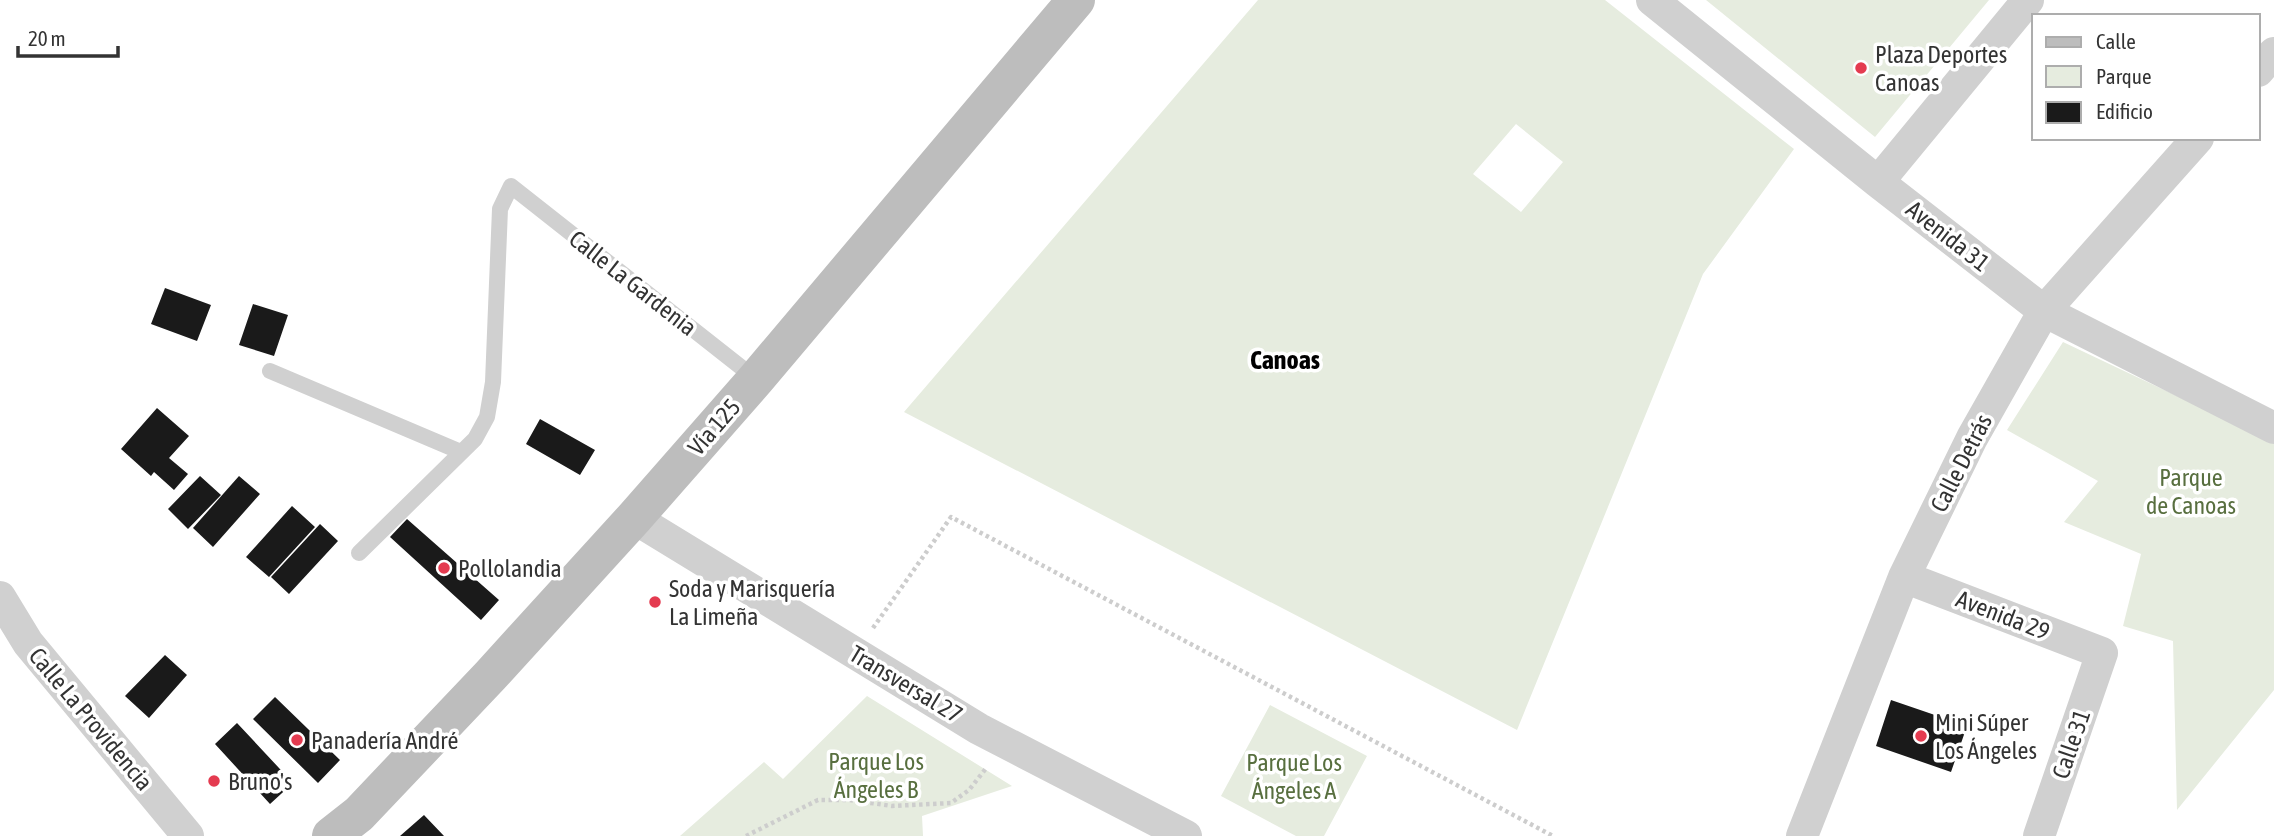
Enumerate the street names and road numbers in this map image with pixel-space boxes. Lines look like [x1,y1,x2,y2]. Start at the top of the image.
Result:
street label: Avenida 31 [1901,195,1995,277]
street label: Calle La Gardenia [564,225,702,341]
street label: Vía 125 [682,393,746,461]
street label: Calle Detrás [1925,410,1997,516]
street label: Avenida 29 [1952,585,2054,645]
street label: Transversal 27 [845,640,967,728]
street label: Calle La Providencia [24,642,158,796]
street label: Calle 31 [2047,706,2095,782]

